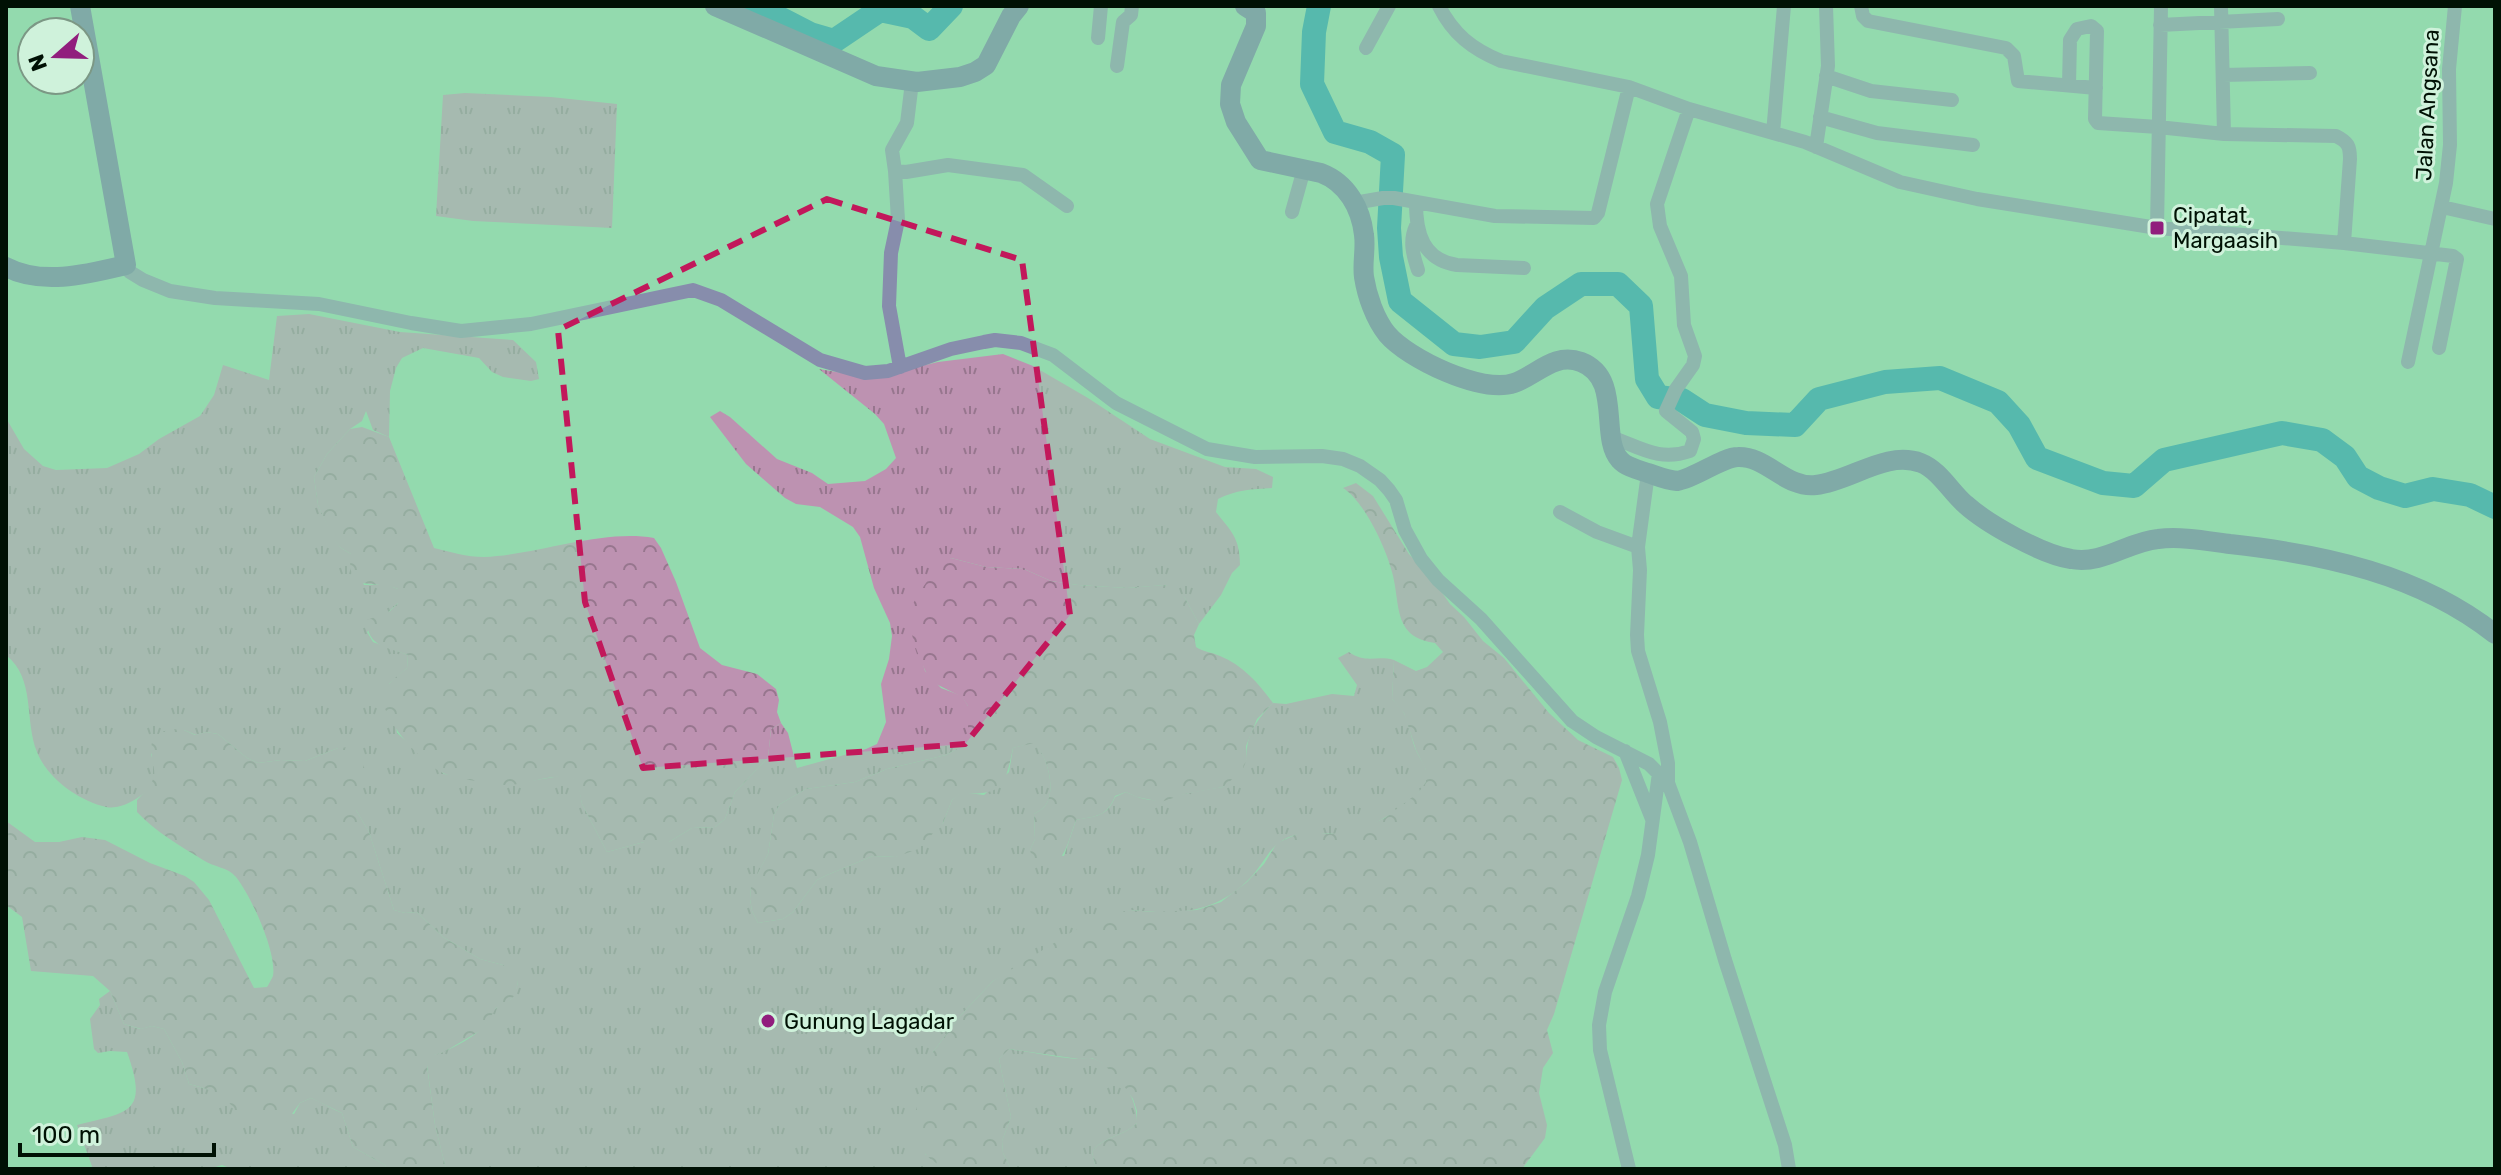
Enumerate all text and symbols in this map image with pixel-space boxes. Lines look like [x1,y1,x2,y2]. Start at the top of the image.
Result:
north arrow [16,16,96,96]
street label: Jalan Angsana [2410,29,2445,181]
text: N [22,51,53,75]
place label: Cipatat, Margaasih [2173,202,2278,254]
marker: Cipatat, Margaasih [2148,219,2166,237]
place label: Gunung Lagadar [784,1008,955,1035]
marker: Gunung Lagadar [759,1012,777,1030]
scale bar [20,1107,214,1157]
text: 100 m [32,1121,100,1149]

